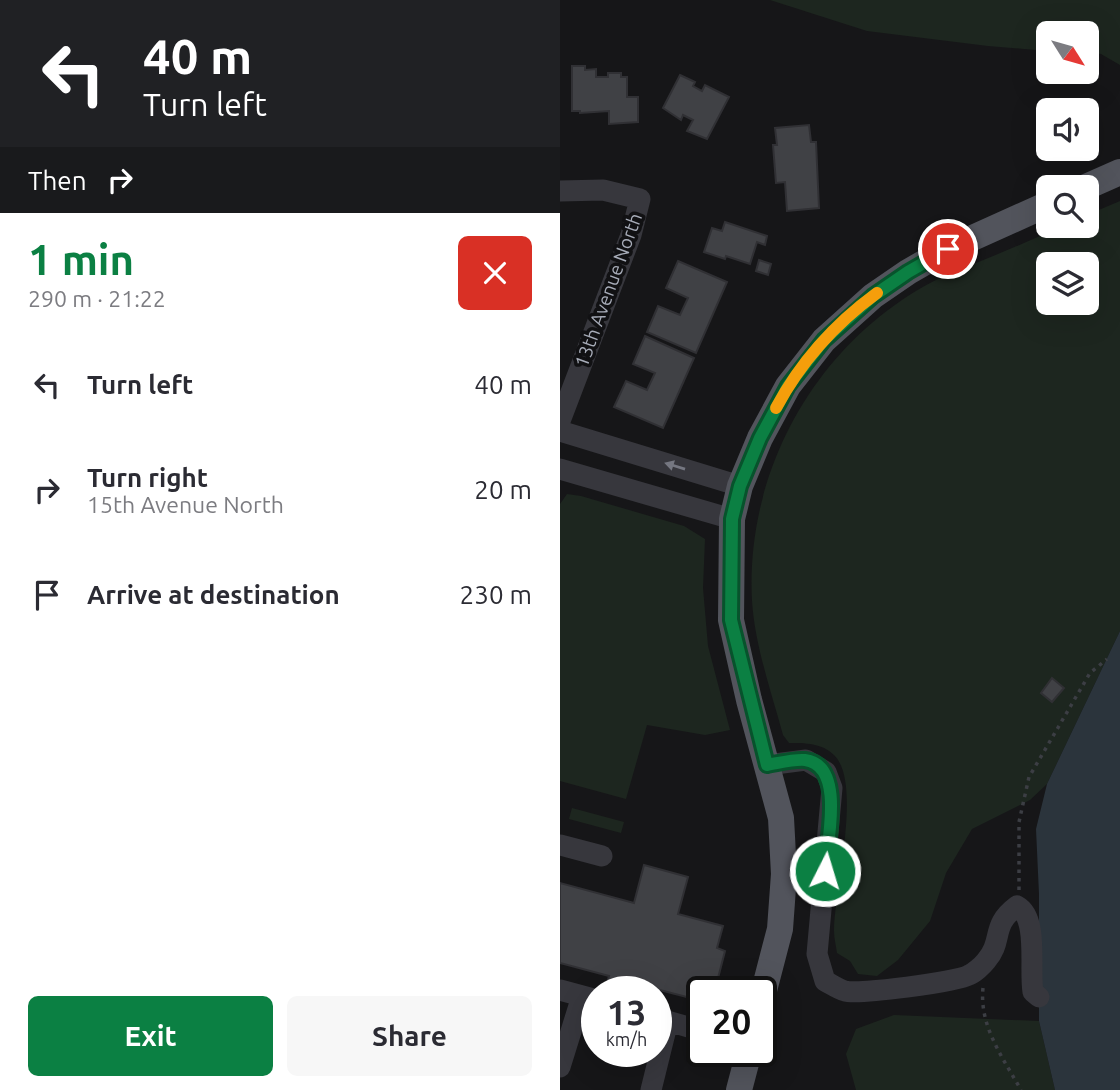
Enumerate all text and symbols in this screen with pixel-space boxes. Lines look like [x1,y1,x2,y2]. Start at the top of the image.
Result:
north arrow [1036,21,1099,84]
map controls [1036,21,1099,315]
icon: left [28,28,119,119]
text: 40 m [143,28,252,83]
text: Turn left [143,86,267,122]
button: sound [1036,98,1099,161]
icon: right [101,161,139,199]
text: Then [28,166,87,195]
button: search [1036,175,1099,238]
street label: 13th Avenue North [570,210,646,370]
pin [918,219,978,279]
icon: arrive [929,230,967,268]
text: 1 min [28,236,134,283]
button: close [458,236,532,310]
button: layers [1036,252,1099,315]
text: 290 m · 21:22 [28,286,166,311]
icon: left [28,366,66,404]
text: Turn left [87,370,193,399]
text: 40 m [474,370,532,399]
one-way arrow [664,460,685,470]
text: Turn right [87,463,208,492]
icon: right [28,471,66,509]
text: 20 m [474,475,532,504]
text: 15th Avenue North [87,492,284,517]
icon: arrive [28,576,66,614]
text: Arrive at destination [87,580,340,609]
text: 230 m [460,580,532,609]
position arrow [788,834,862,908]
speed limit sign: 20 [686,976,777,1067]
text: 13 [607,992,646,1032]
button: Exit [28,996,273,1076]
button: Share [287,996,532,1076]
text: km/h [606,1029,647,1049]

